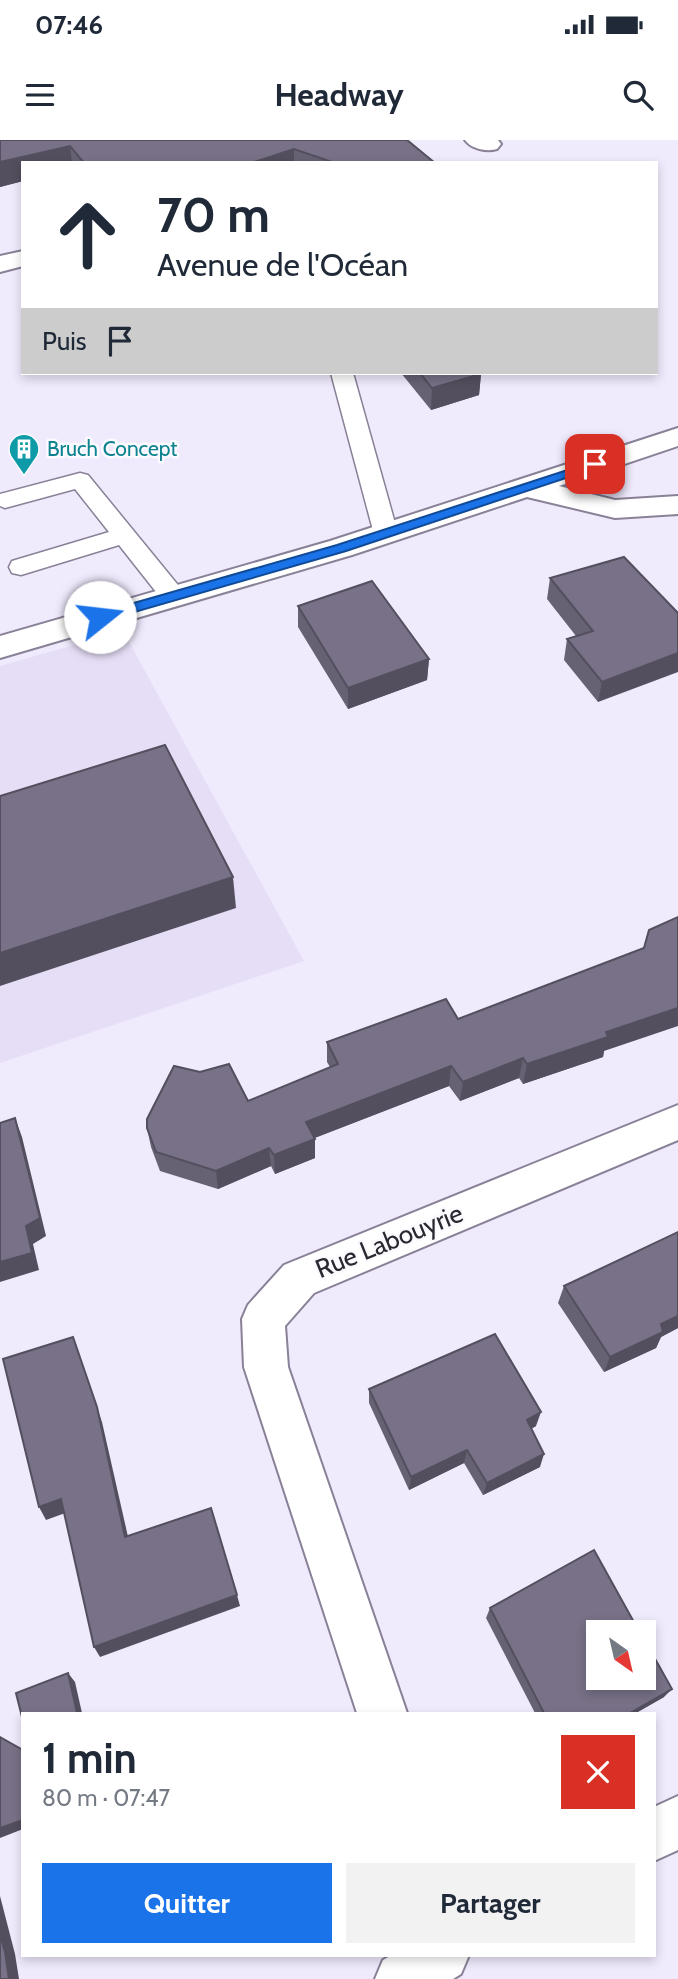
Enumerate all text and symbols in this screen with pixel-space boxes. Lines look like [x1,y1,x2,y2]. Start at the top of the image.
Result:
text: 07:46 [35,9,103,41]
text: Headway [274,75,404,114]
icon: menu [21,76,59,114]
icon: search [619,76,657,114]
text: 70 m [157,185,270,244]
icon: ahead [42,189,133,280]
text: Avenue de l'Océan [157,245,408,284]
icon: arrive [101,322,139,360]
text: Puis [42,325,87,357]
building icon: Bruch Concept [7,432,41,476]
pin [565,434,625,494]
place label: Bruch Concept [47,436,177,461]
icon: arrive [576,445,614,483]
position arrow [63,580,137,654]
street label: Rue Labouyrie [311,1197,467,1285]
north arrow [586,1620,656,1690]
map controls [586,1620,656,1690]
text: 1 min [42,1732,137,1784]
button: close [561,1735,635,1809]
text: 80 m · 07:47 [42,1784,170,1812]
button: Quitter [42,1863,332,1943]
button: Partager [346,1863,635,1943]

